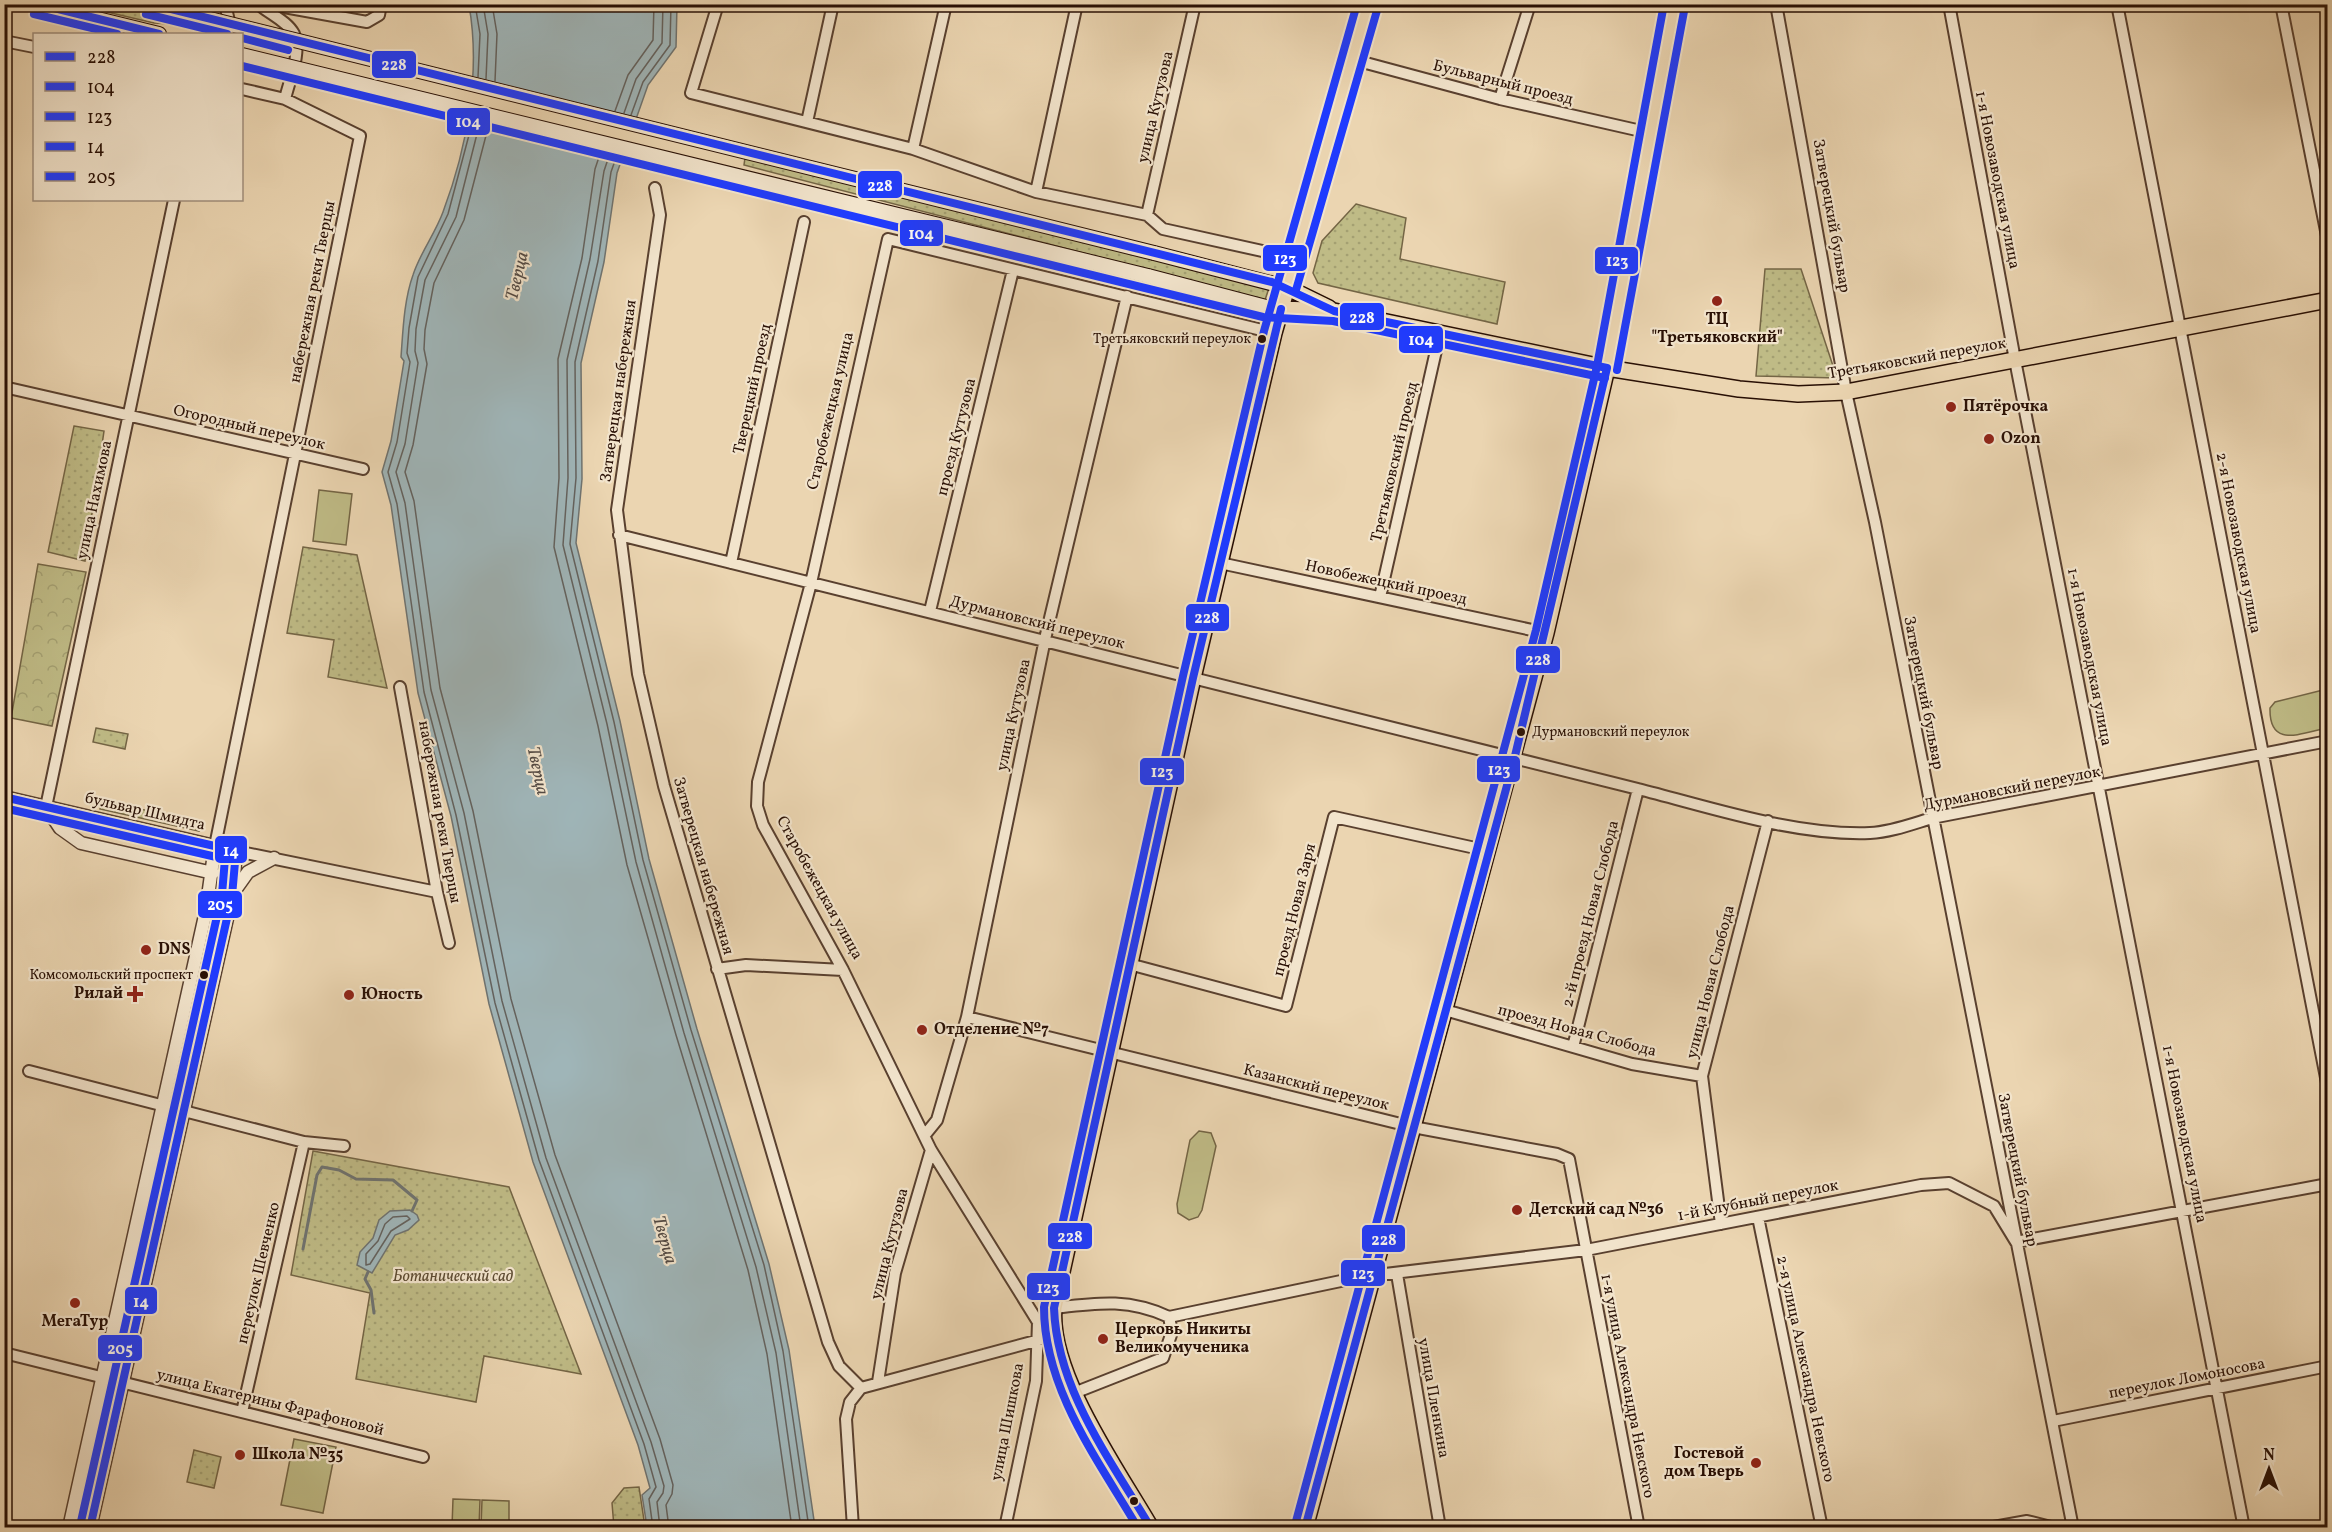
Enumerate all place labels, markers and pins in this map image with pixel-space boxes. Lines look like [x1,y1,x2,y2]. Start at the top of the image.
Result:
marker: ТЦ "Третьяковский" [1710,294,1724,308]
place label: ТЦ "Третьяковский" [1651,309,1783,349]
place label: Третьяковский переулок [1093,330,1252,349]
marker: Третьяковский переулок [1256,333,1268,345]
place label: Пятёрочка [1963,396,2048,418]
marker: Пятёрочка [1944,400,1958,414]
place label: Ozon [2001,428,2041,450]
marker: Ozon [1982,432,1996,446]
place label: Дурмановский переулок [1532,723,1690,742]
marker: Дурмановский переулок [1515,726,1527,738]
place label: DNS [158,939,190,961]
marker: DNS [139,943,153,957]
place label: Комсомольский проспект [30,966,193,985]
marker: Комсомольский проспект [198,969,210,981]
place label: Рилай [74,983,123,1005]
place label: Юность [361,984,423,1006]
marker: Рилай [128,987,142,1001]
marker: Юность [342,988,356,1002]
place label: Отделение №7 [934,1019,1049,1041]
marker: Отделение №7 [915,1023,929,1037]
place label: Детский сад №36 [1529,1199,1664,1221]
marker: Детский сад №36 [1510,1203,1524,1217]
marker: МегаТур [68,1296,82,1310]
place label: МегаТур [42,1311,108,1333]
place label: Церковь Никиты Великомученика [1115,1319,1251,1359]
marker: Церковь Никиты Великомученика [1096,1332,1110,1346]
place label: Гостевой дом Тверь [1664,1443,1744,1483]
place label: Школа №35 [252,1444,344,1466]
marker: Школа №35 [233,1448,247,1462]
marker: Гостевой дом Тверь [1749,1456,1763,1470]
unlabelled marker [1128,1495,1140,1507]

